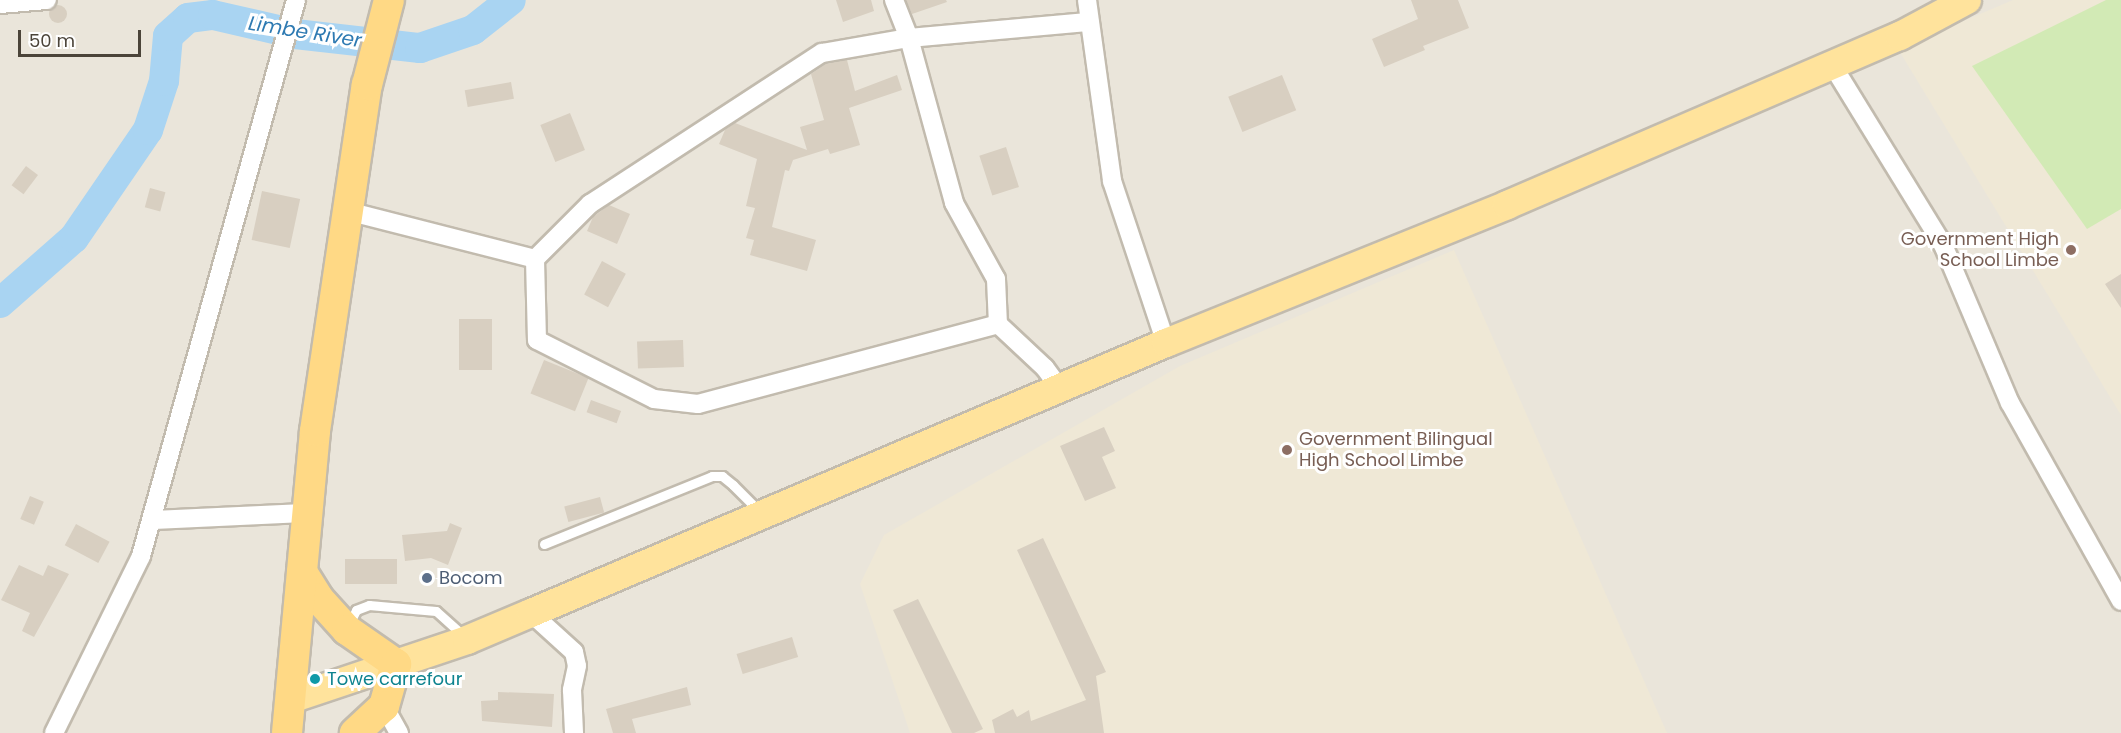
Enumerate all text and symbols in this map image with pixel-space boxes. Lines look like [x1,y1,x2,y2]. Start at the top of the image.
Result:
water label: Limbe River [247,11,363,53]
scale bar [21,18,144,56]
text: 50 m [29,28,75,53]
place label: Government High School Limbe [1901,229,2059,272]
marker: Government High School Limbe [2064,243,2078,257]
place label: Government Bilingual High School Limbe [1299,429,1493,472]
marker: Government Bilingual High School Limbe [1280,443,1294,457]
place label: Bocom [439,567,503,589]
marker: Bocom [420,571,434,585]
place label: Towe carrefour [327,668,462,690]
marker: Towe carrefour [308,672,322,686]

